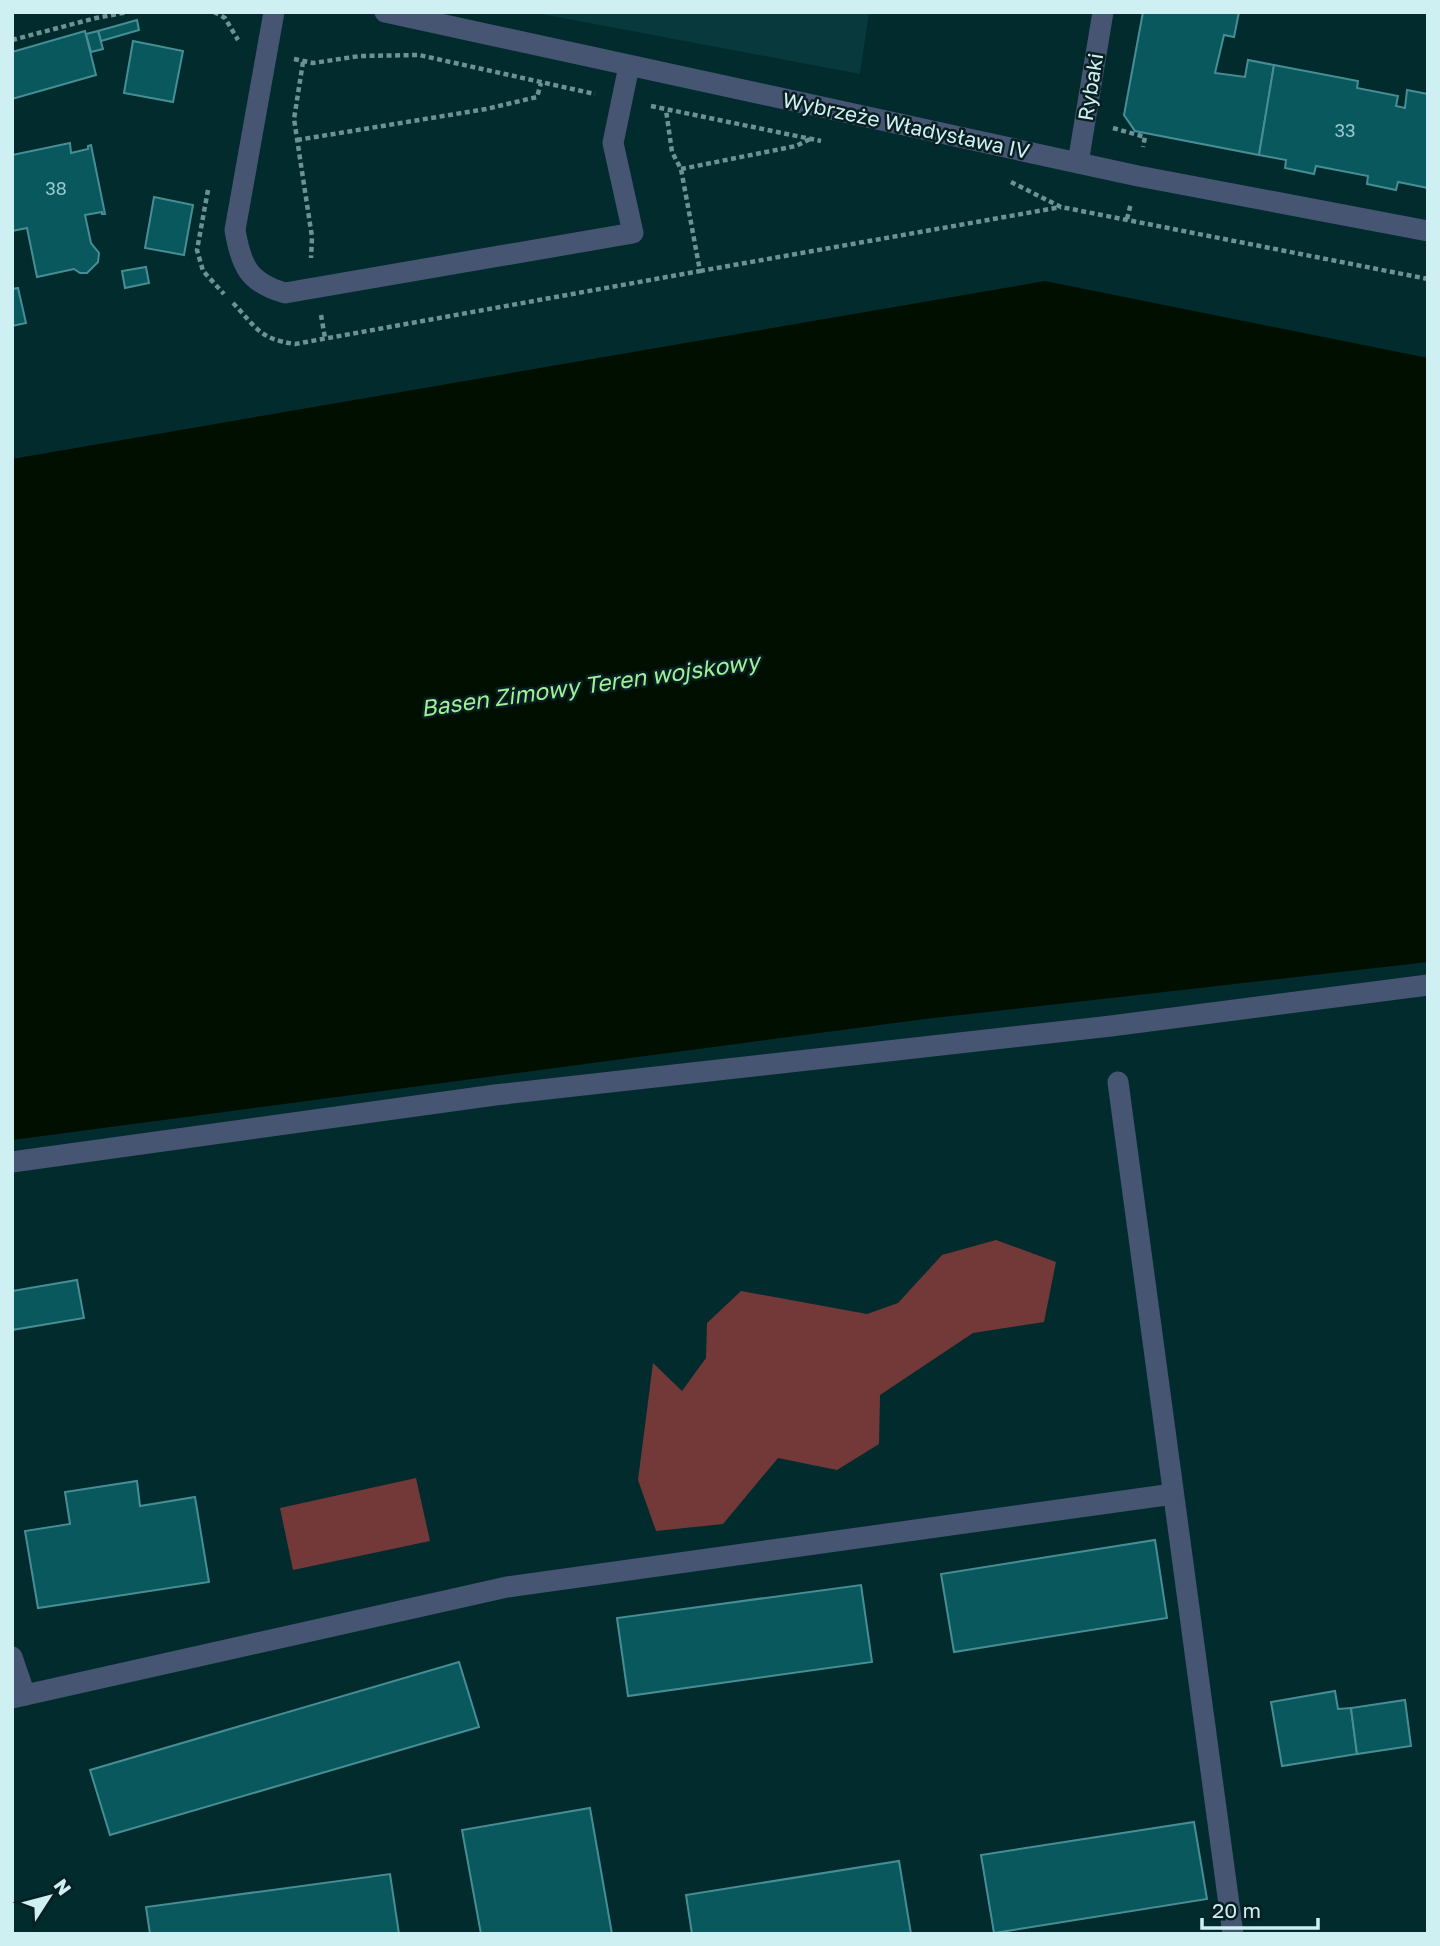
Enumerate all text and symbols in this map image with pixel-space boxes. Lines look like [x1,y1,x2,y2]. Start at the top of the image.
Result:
street label: Rybaki [1072,51,1108,123]
street label: Wybrzeże Władysława IV [780,86,1032,164]
house number: 33 [1334,119,1356,141]
house number: 38 [45,177,67,199]
water label: Basen Zimowy Teren wojskowy [419,646,764,722]
north arrow [14,1862,84,1932]
text: N [50,1874,77,1899]
scale bar [1202,1886,1318,1930]
text: 20 m [1212,1897,1261,1923]

